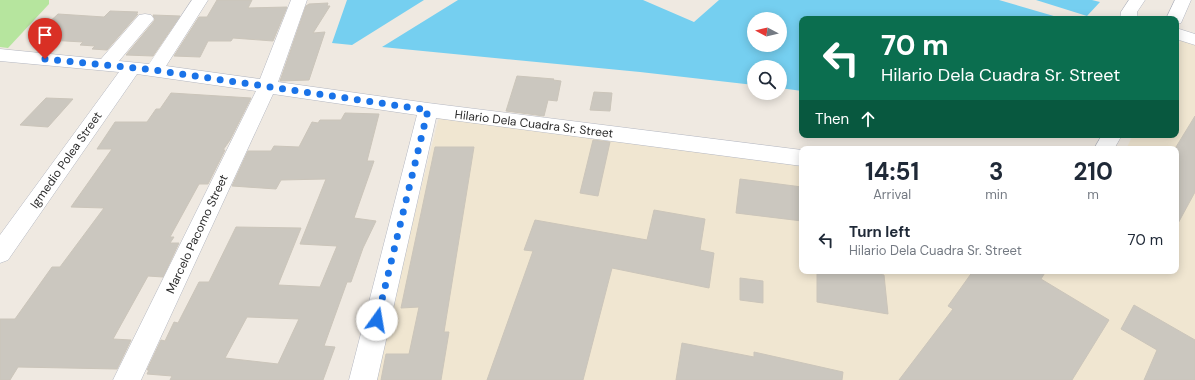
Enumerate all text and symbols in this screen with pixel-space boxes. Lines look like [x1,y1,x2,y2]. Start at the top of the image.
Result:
north arrow [747,12,787,52]
map controls [747,12,787,100]
pin [28,18,62,59]
icon: arrive [34,24,56,46]
text: 70 m [881,27,949,64]
icon: left [815,32,867,84]
button: search [747,60,787,100]
text: Hilario Dela Cuadra Sr. Street [881,63,1120,87]
street label: Hilario Dela Cuadra Sr. Street [454,106,614,142]
street label: Igmedio Polea Street [27,108,106,212]
icon: ahead [857,108,879,130]
text: Then [815,109,849,129]
text: 14:51 [865,156,919,187]
text: 3 [989,156,1004,187]
text: 210 [1073,156,1113,187]
street label: Marcelo Pacomo Street [162,172,232,296]
text: Arrival [873,186,911,203]
text: min [985,186,1007,203]
text: m [1087,186,1099,203]
text: Turn left [849,222,910,242]
icon: left [815,229,837,251]
text: 70 m [1128,230,1163,250]
text: Hilario Dela Cuadra Sr. Street [849,242,1022,259]
position arrow [356,299,398,341]

